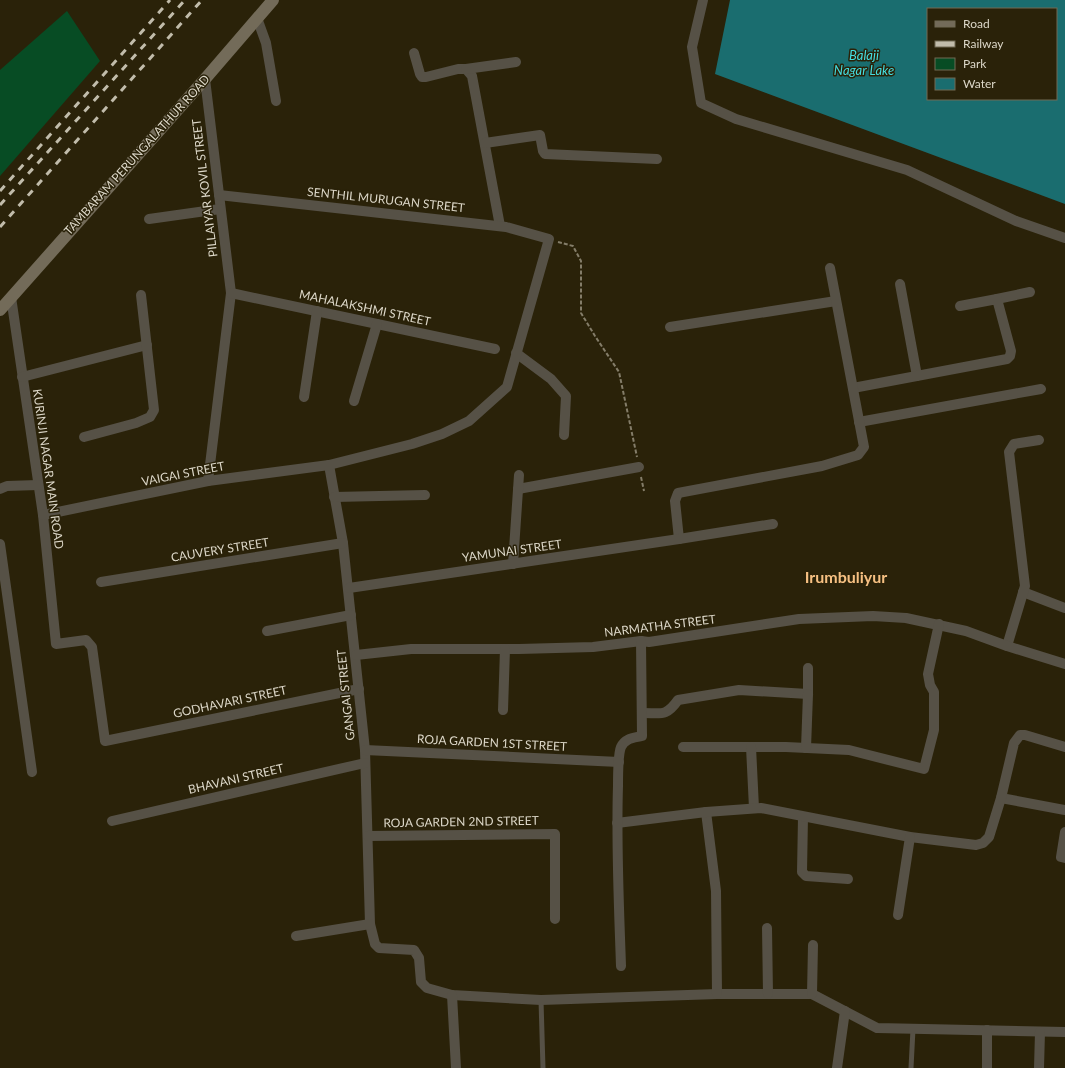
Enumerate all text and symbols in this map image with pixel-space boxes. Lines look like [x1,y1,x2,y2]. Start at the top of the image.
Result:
legend [927,8,1057,100]
text: Road [963,16,990,31]
text: Railway [963,36,1004,51]
water label: Balaji Nagar Lake [834,47,894,78]
text: Park [963,56,987,71]
street label: TAMBARAM PERUNGALATHUR ROAD [61,71,213,238]
text: Water [963,76,996,91]
street label: PILLAIYAR KOVIL STREET [189,118,220,258]
street label: SENTHIL MURUGAN STREET [306,184,466,215]
street label: MAHALAKSHMI STREET [298,286,432,329]
street label: KURINJI NAGAR MAIN ROAD [30,388,67,550]
street label: VAIGAI STREET [140,458,226,489]
street label: CAUVERY STREET [170,534,270,565]
street label: YAMUNAI STREET [461,536,563,565]
district label: Irumbuliyur [805,567,887,586]
street label: NARMATHA STREET [603,611,717,640]
street label: GANGAI STREET [333,649,358,741]
street label: GODHAVARI STREET [172,682,288,721]
street label: ROJA GARDEN 1ST STREET [417,731,567,754]
street label: BHAVANI STREET [187,760,285,797]
street label: ROJA GARDEN 2ND STREET [383,813,539,830]

